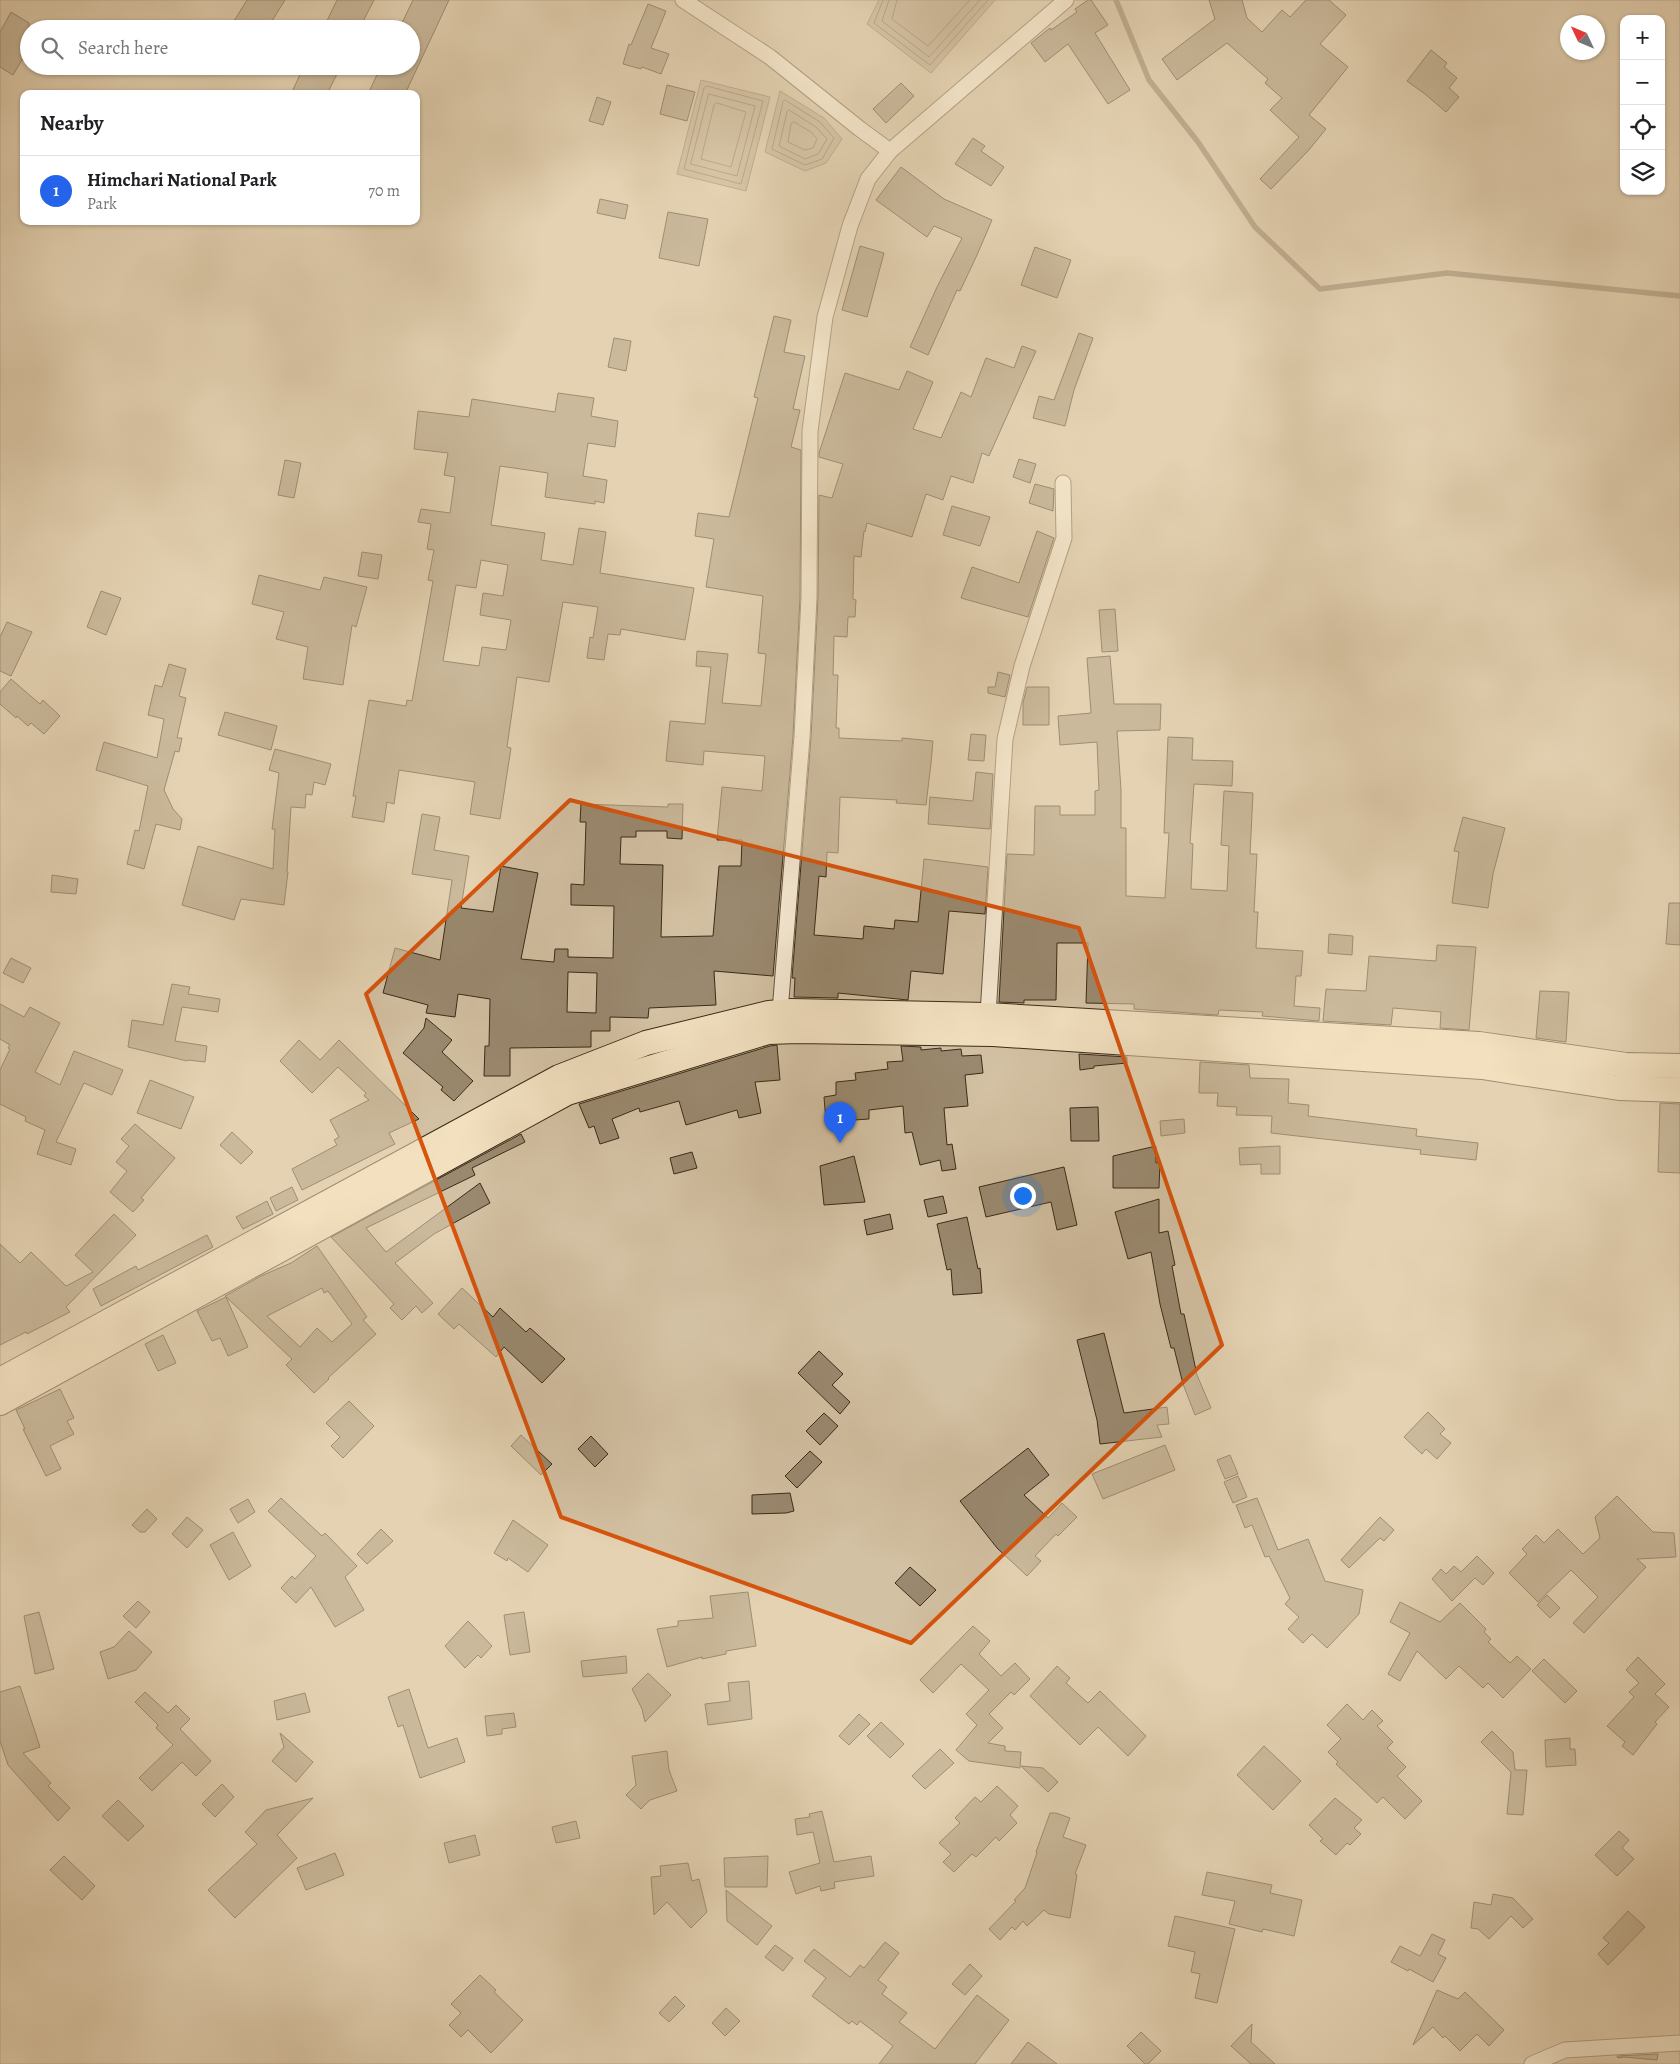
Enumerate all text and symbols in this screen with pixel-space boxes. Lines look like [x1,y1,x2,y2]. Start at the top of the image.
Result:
north arrow [1560,15,1605,60]
map controls [1620,15,1665,195]
button: + [1620,15,1665,60]
search box [20,20,420,75]
icon: search [38,34,66,62]
text: Search here [78,35,168,61]
button: − [1620,60,1665,105]
button: locate [1620,105,1665,150]
text: Nearby [40,109,103,137]
button: layers [1620,150,1665,195]
text: Himchari National Park [87,167,277,193]
text: 1 [53,180,59,202]
text: 70 m [368,180,400,202]
text: Park [87,193,117,215]
pin: 1 [824,1102,856,1143]
your location [1010,1183,1036,1209]

